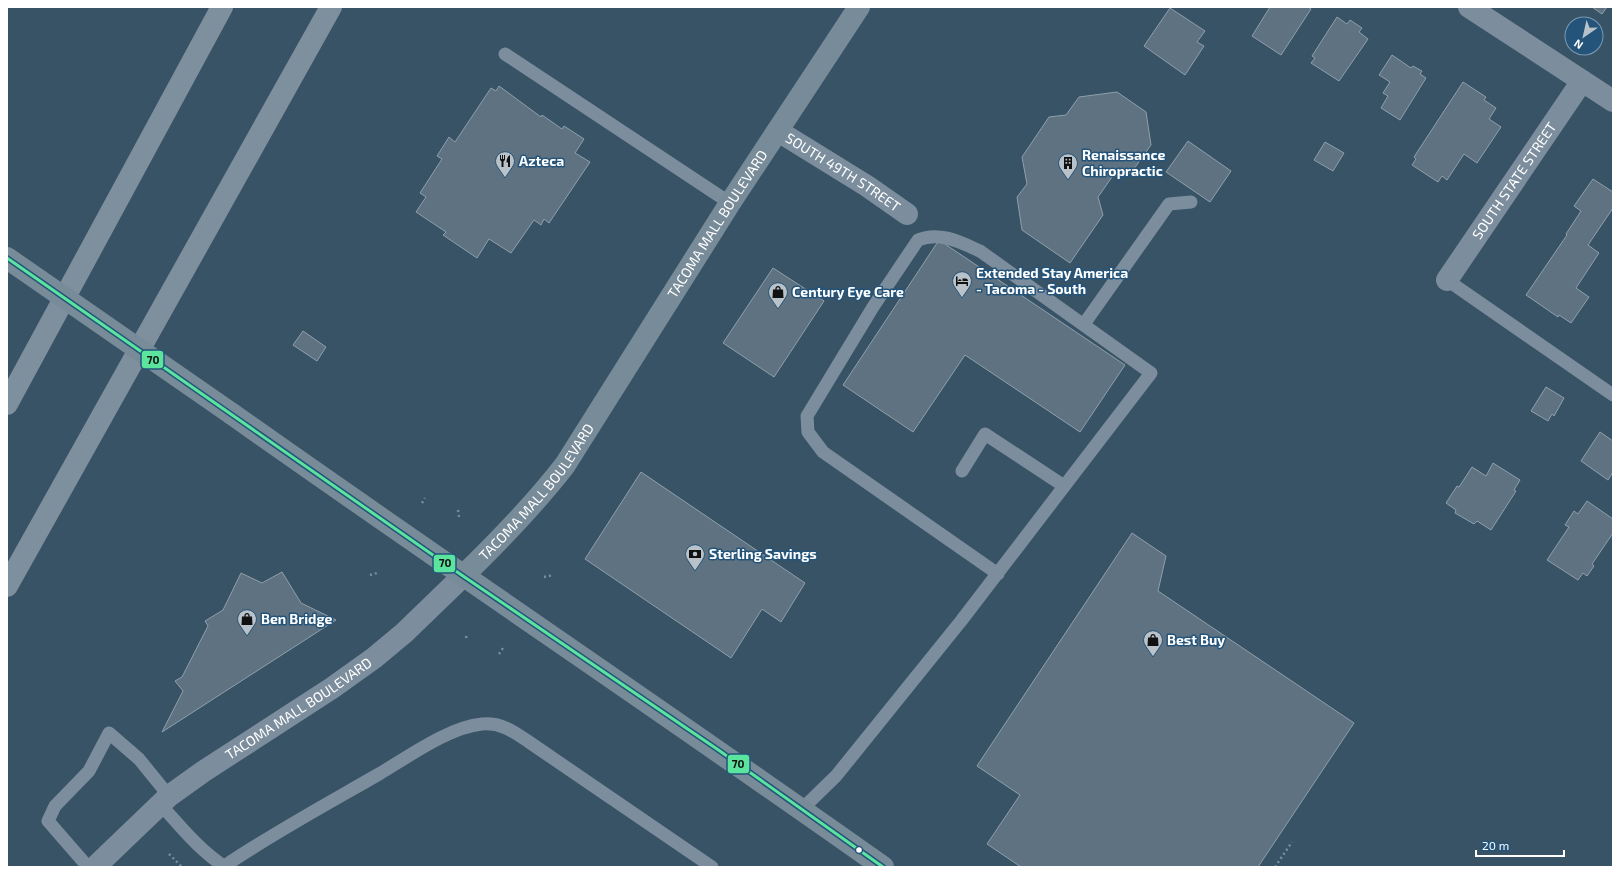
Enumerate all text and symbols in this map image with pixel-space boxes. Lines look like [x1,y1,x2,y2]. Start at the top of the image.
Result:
north arrow [1564,16,1604,56]
text: N [1571,37,1585,52]
street label: SOUTH STATE STREET [1468,119,1560,242]
street label: SOUTH 49TH STREET [783,129,904,215]
place label: Renaissance Chiropractic [1082,146,1165,179]
street label: TACOMA MALL BOULEVARD [663,147,771,301]
restaurant icon: Azteca [494,150,516,178]
place label: Azteca [519,152,564,169]
building icon: Renaissance Chiropractic [1057,152,1079,180]
place label: Extended Stay America - Tacoma - South [976,264,1128,297]
hotel icon: Extended Stay America - Tacoma - South [951,270,973,298]
shop icon: Century Eye Care [767,281,789,309]
place label: Century Eye Care [792,283,904,300]
line badge: 70 [141,350,164,369]
text: 70 [147,353,159,366]
street label: TACOMA MALL BOULEVARD [475,420,597,564]
bank icon: Sterling Savings [684,543,706,571]
place label: Sterling Savings [709,545,817,562]
line badge: 70 [433,554,456,573]
text: 70 [439,556,451,569]
shop icon: Ben Bridge [236,608,258,636]
place label: Ben Bridge [261,610,333,627]
shop icon: Best Buy [1142,629,1164,657]
place label: Best Buy [1167,631,1225,648]
street label: TACOMA MALL BOULEVARD [222,653,375,763]
line badge: 70 [727,754,750,774]
text: 70 [732,757,744,770]
scale bar [1476,832,1564,858]
text: 20 m [1482,838,1509,852]
unlabelled marker [854,845,864,855]

